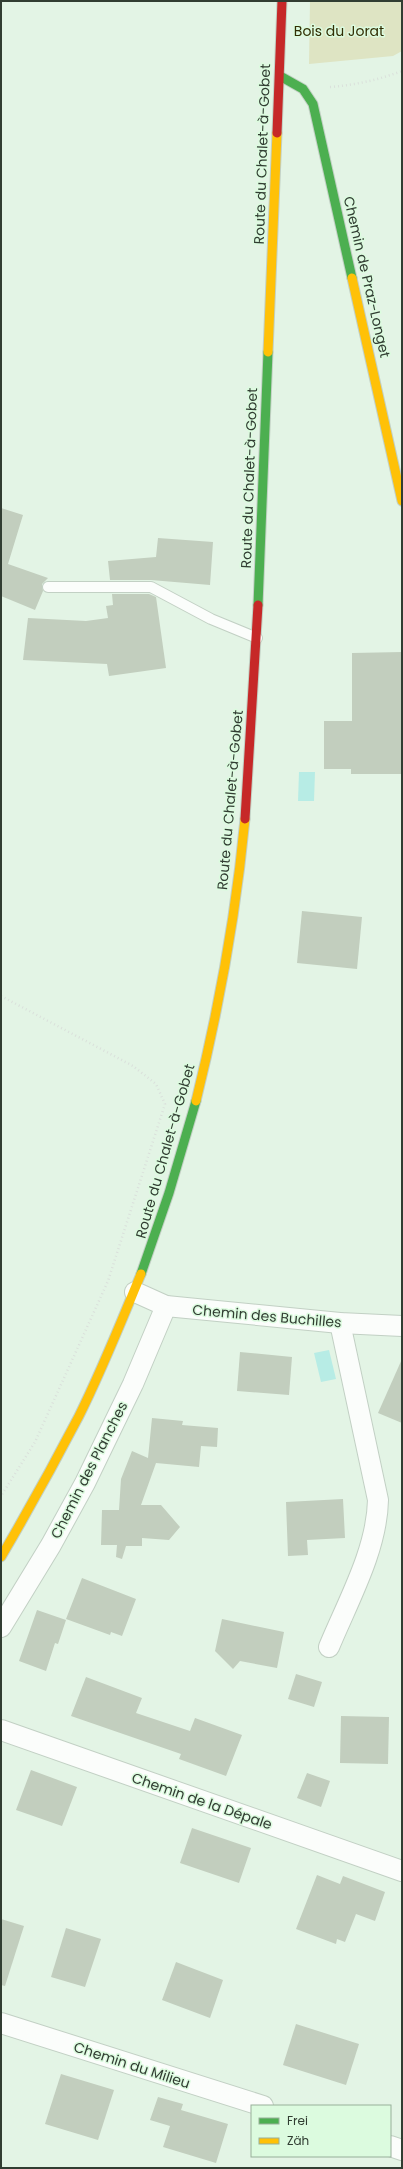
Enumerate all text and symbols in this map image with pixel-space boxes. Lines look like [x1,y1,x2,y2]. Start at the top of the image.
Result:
park label: Bois du Jorat [294,21,384,41]
street label: Route du Chalet-à-Gobet [249,63,275,245]
street label: Chemin de Praz-Longet [339,194,395,360]
street label: Route du Chalet-à-Gobet [236,387,262,569]
street label: Route du Chalet-à-Gobet [212,709,248,891]
street label: Route du Chalet-à-Gobet [131,1061,199,1241]
street label: Chemin des Buchilles [192,1300,342,1332]
street label: Chemin des Planches [46,1398,132,1542]
street label: Chemin de la Dépale [129,1768,275,1835]
street label: Chemin du Milieu [71,2037,193,2093]
legend [251,2105,391,2157]
text: Frei [287,2112,308,2129]
text: Zäh [287,2132,309,2149]

